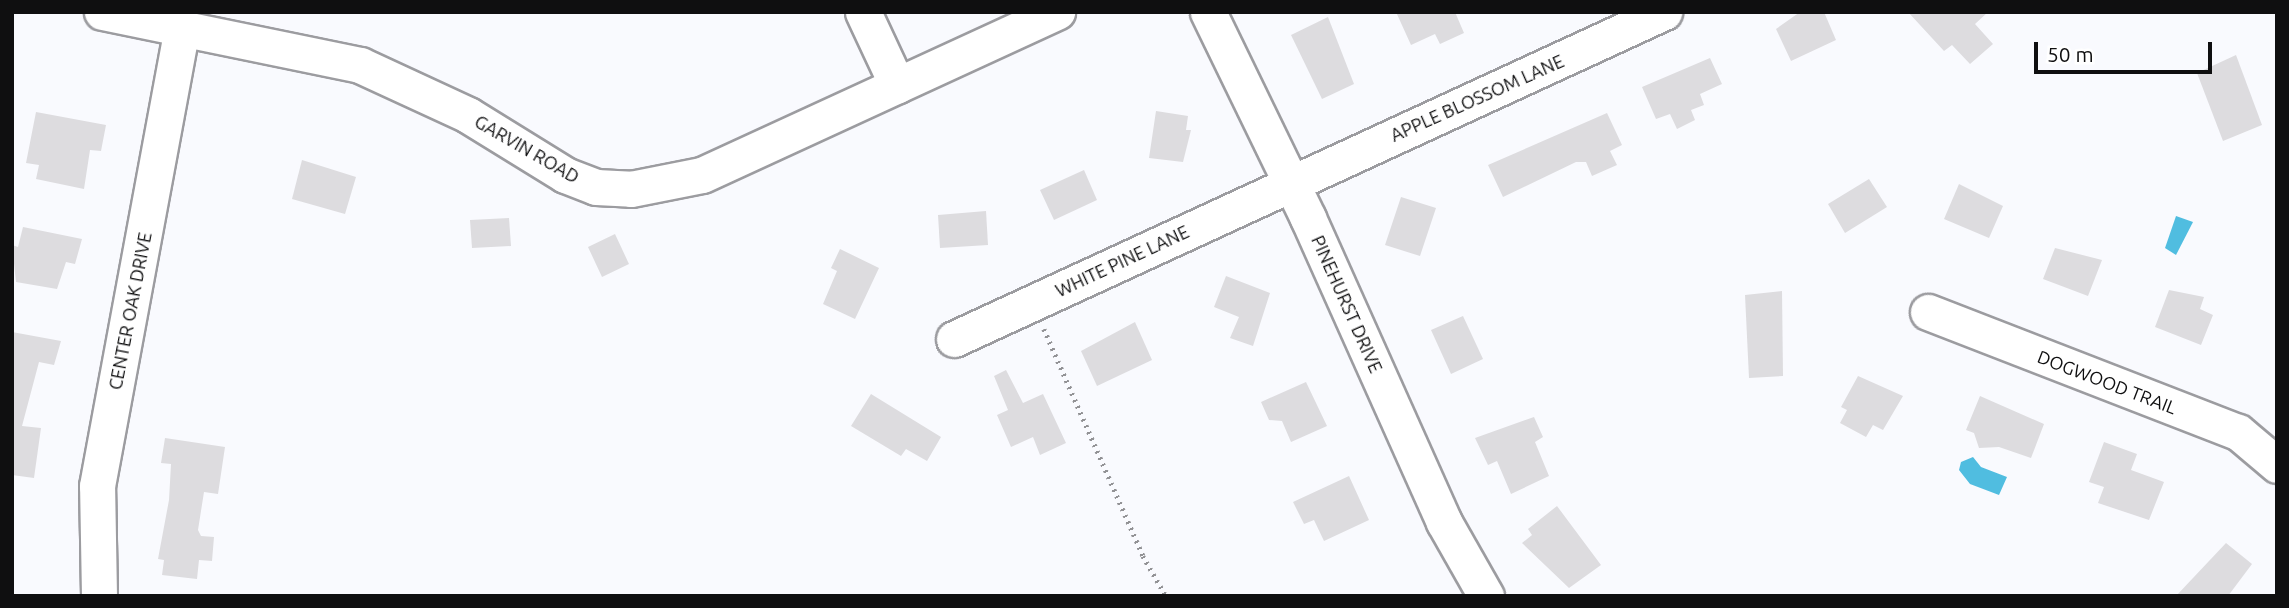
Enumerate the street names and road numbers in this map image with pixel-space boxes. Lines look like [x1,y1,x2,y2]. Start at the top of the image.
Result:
street label: APPLE BLOSSOM LANE [1387,50,1567,146]
street label: GARVIN ROAD [471,110,583,188]
street label: WHITE PINE LANE [1052,221,1192,301]
street label: CENTER OAK DRIVE [104,230,156,392]
street label: PINEHURST DRIVE [1307,232,1387,376]
street label: DOGWOOD TRAIL [2034,346,2180,418]

